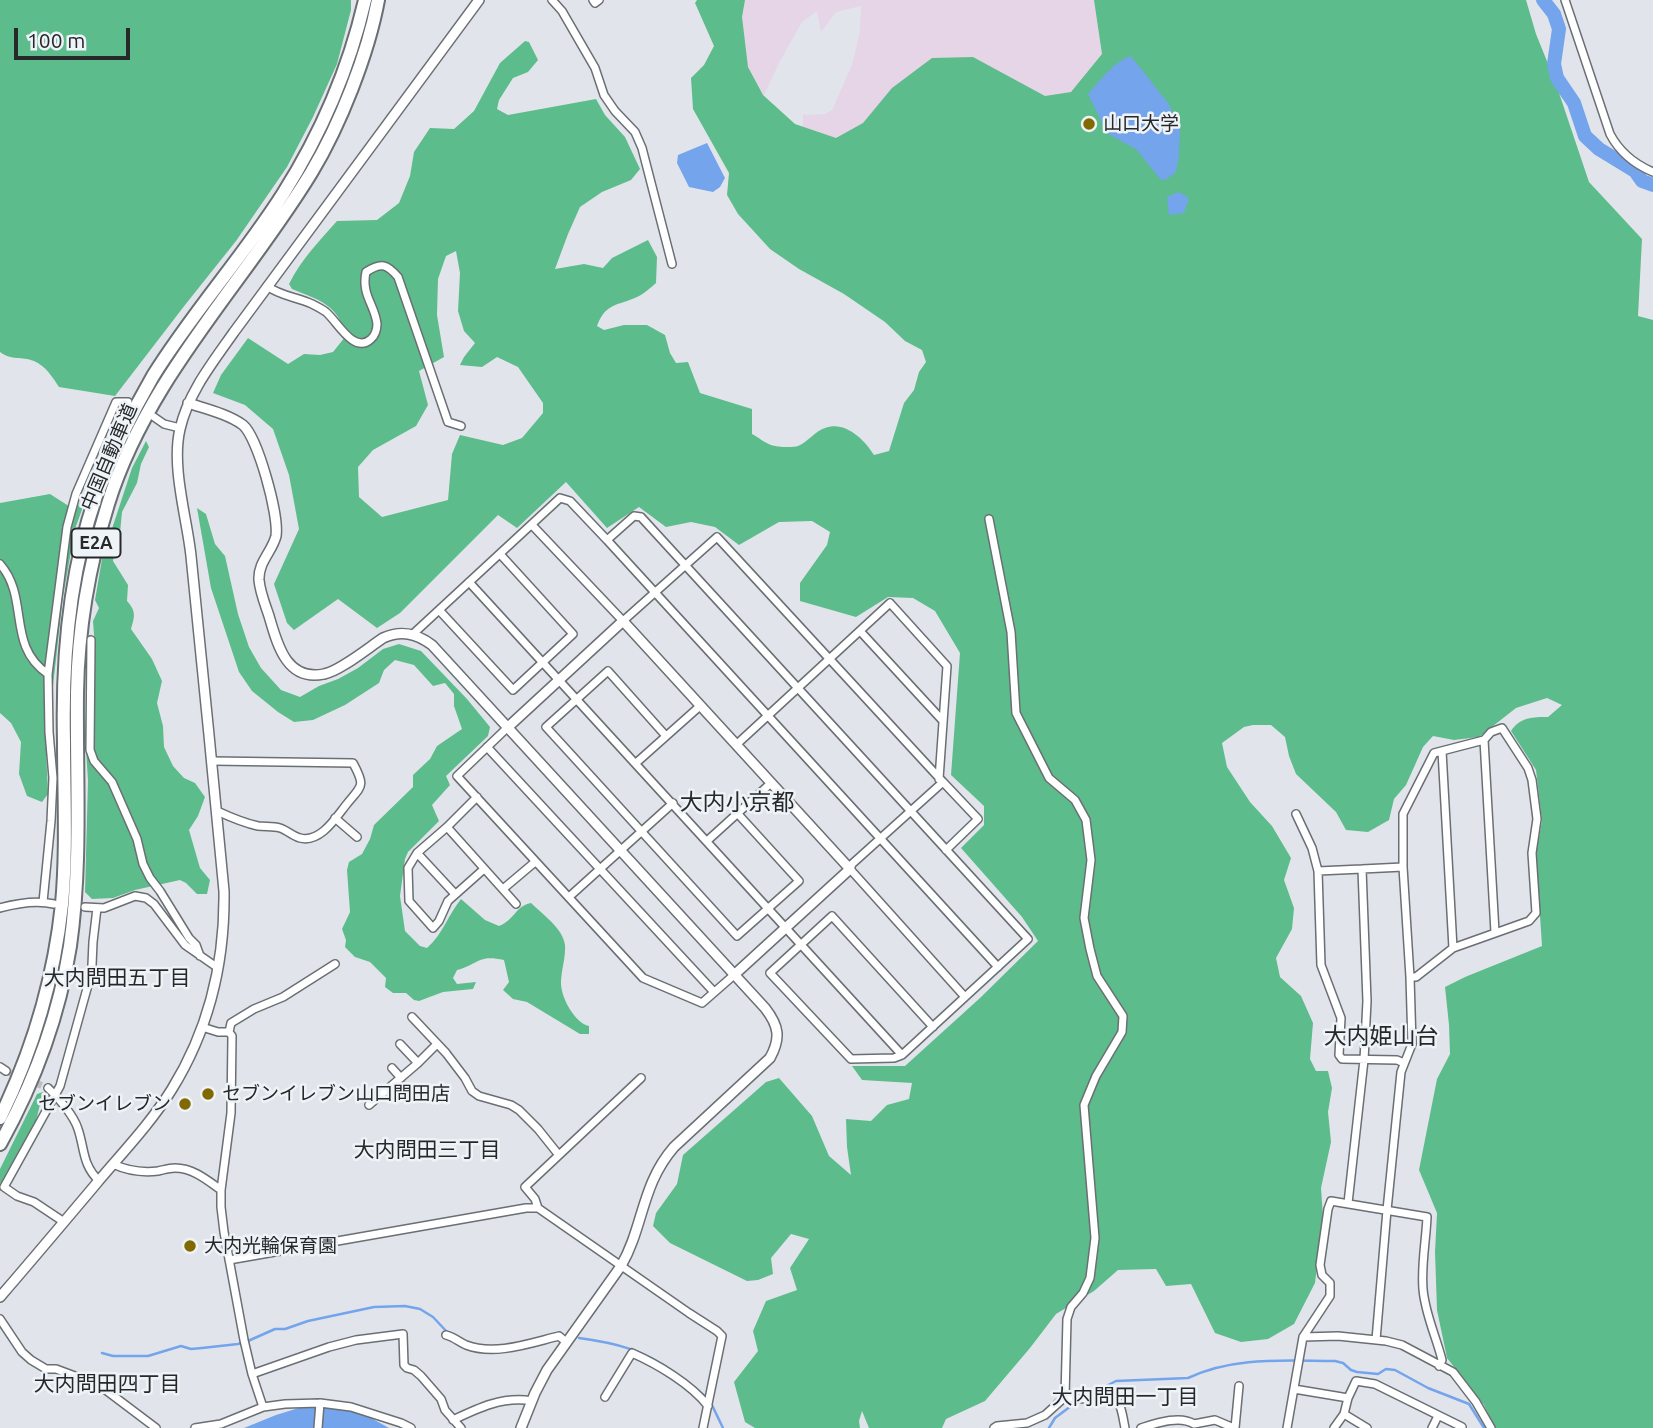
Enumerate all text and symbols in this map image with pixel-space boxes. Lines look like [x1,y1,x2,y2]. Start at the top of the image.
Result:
scale bar [18,14,133,58]
text: 100 m [27,28,85,52]
place label: 山口大学 [1103,113,1179,135]
marker: 山口大学 [1081,116,1097,132]
street label: 中国自動車道 [76,400,142,514]
road number: E2A [72,528,120,558]
district label: 大内小京都 [680,788,794,816]
district label: 大内問田五丁目 [44,965,190,991]
district label: 大内姫山台 [1324,1022,1438,1050]
place label: セブンイレブン山口問田店 [222,1083,450,1105]
marker: セブンイレブン山口問田店 [200,1086,216,1102]
place label: セブンイレブン [38,1093,171,1115]
marker: セブンイレブン [177,1096,193,1112]
district label: 大内問田三丁目 [354,1137,500,1163]
place label: 大内光輪保育園 [204,1235,337,1257]
marker: 大内光輪保育園 [182,1238,198,1254]
district label: 大内問田四丁目 [34,1371,180,1397]
district label: 大内問田一丁目 [1052,1384,1198,1410]

